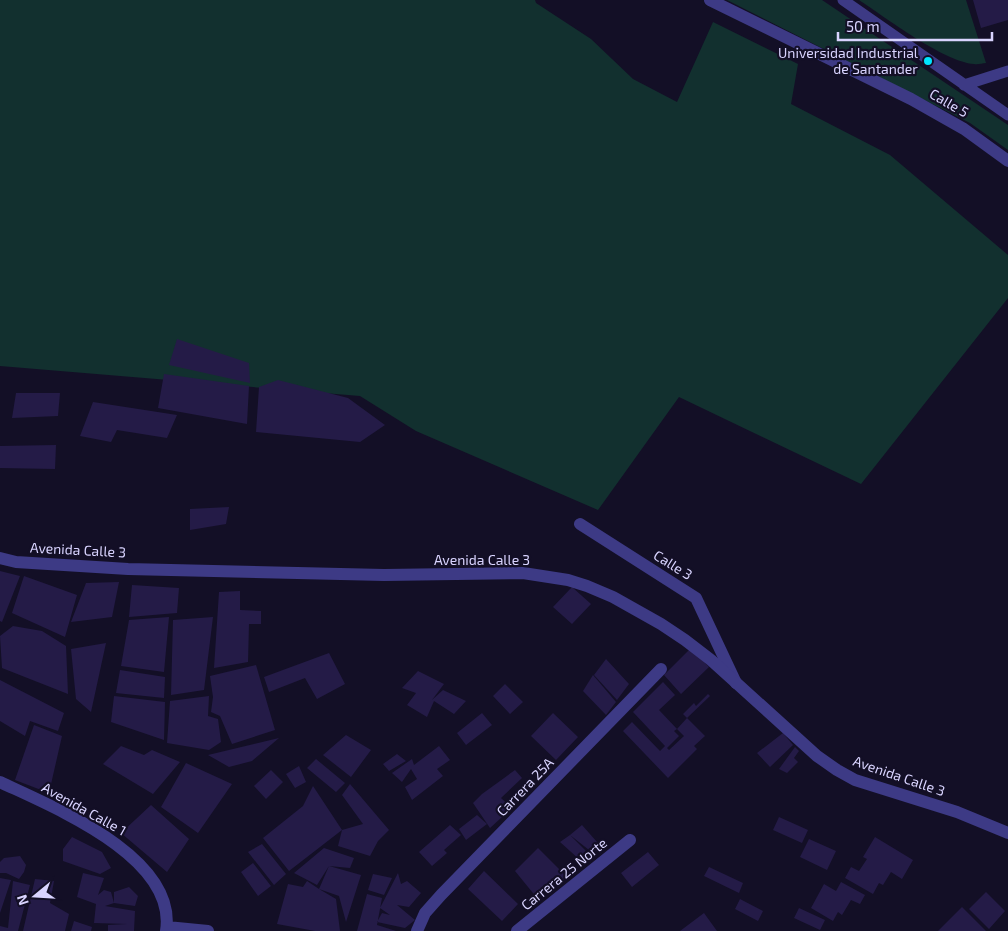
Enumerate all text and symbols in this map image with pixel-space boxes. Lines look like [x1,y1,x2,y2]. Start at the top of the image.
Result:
scale bar [838,10,992,42]
text: 50 m [846,17,880,35]
place label: Universidad Industrial de Santander [778,44,919,77]
marker: Universidad Industrial de Santander [922,55,934,67]
street label: Calle 5 [927,85,972,120]
street label: Avenida Calle 3 [30,538,126,561]
street label: Calle 3 [651,546,696,583]
street label: Avenida Calle 3 [434,551,530,568]
street label: Avenida Calle 3 [851,752,947,799]
street label: Carrera 25A [493,754,557,819]
street label: Avenida Calle 1 [39,778,129,839]
street label: Carrera 25 Norte [517,834,610,913]
north arrow [10,871,60,921]
text: N [13,893,32,908]

